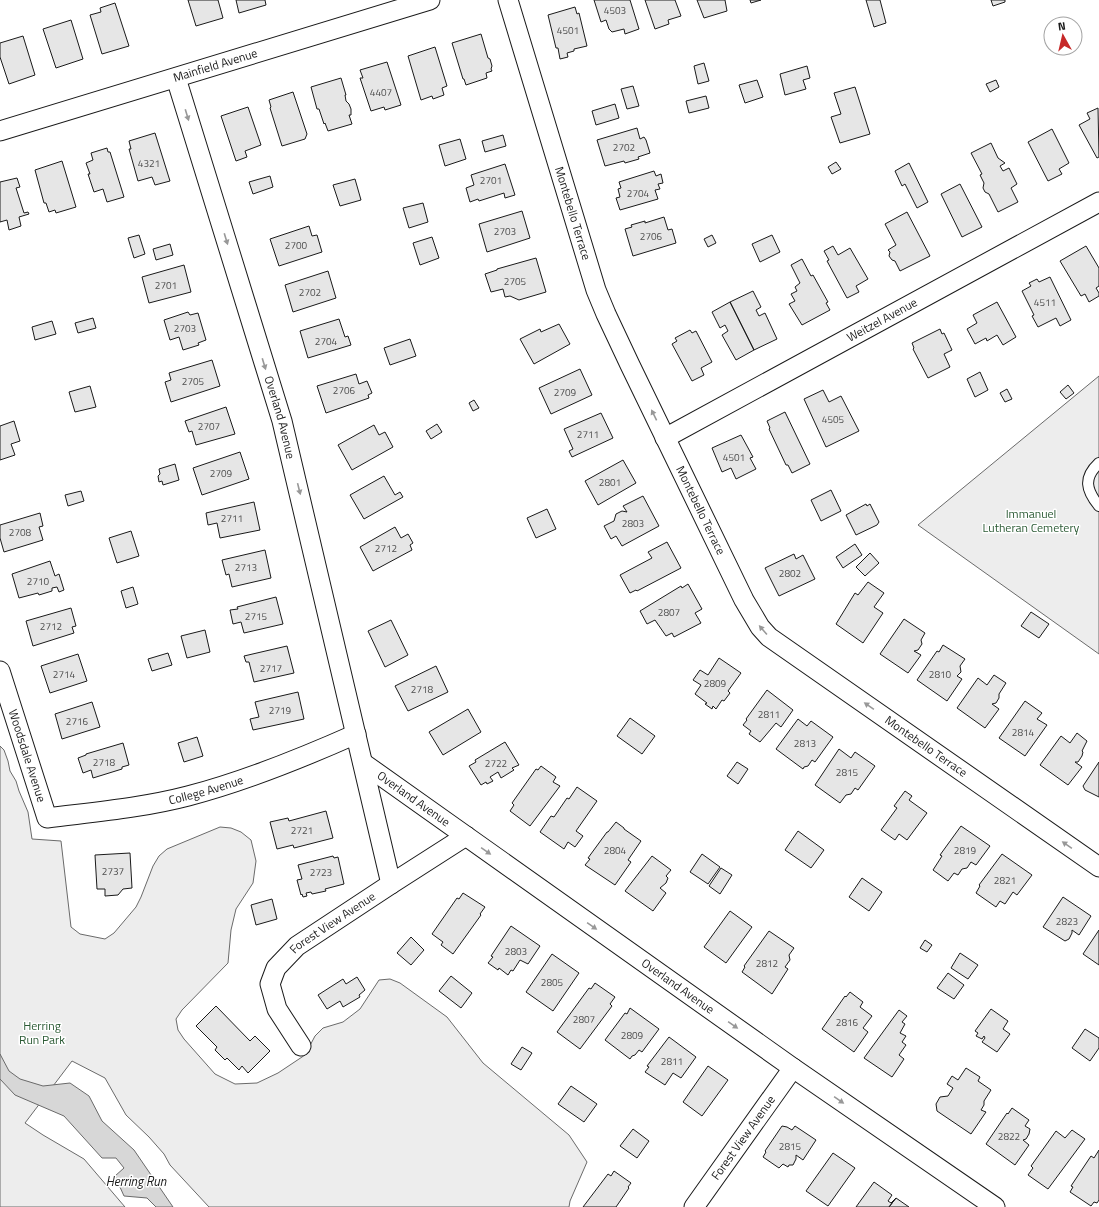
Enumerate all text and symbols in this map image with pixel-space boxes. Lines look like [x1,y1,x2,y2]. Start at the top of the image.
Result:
house number: 4503 [604,3,626,18]
north arrow [1043,16,1083,56]
text: N [1057,18,1066,35]
house number: 4501 [557,23,579,38]
street label: Mainfield Avenue [171,43,260,87]
house number: 4407 [370,85,392,100]
one-way arrow [184,110,190,122]
house number: 2702 [613,140,635,155]
house number: 4321 [138,156,160,171]
street label: Montebello Terrace [550,164,596,262]
house number: 2701 [480,173,502,188]
house number: 2704 [627,186,650,201]
house number: 2703 [494,224,516,239]
house number: 2706 [640,229,663,244]
one-way arrow [223,234,229,246]
house number: 2700 [285,238,308,253]
house number: 2705 [504,274,527,289]
house number: 2701 [155,278,177,293]
house number: 2702 [299,285,321,300]
street label: Weitzel Avenue [843,293,920,346]
house number: 4511 [1034,295,1056,310]
house number: 2703 [174,321,196,336]
house number: 2704 [315,334,338,349]
one-way arrow [261,358,267,370]
street label: Overland Avenue [260,373,301,461]
house number: 2705 [182,374,205,389]
house number: 2706 [333,383,356,398]
house number: 2709 [554,385,577,400]
one-way arrow [651,409,657,421]
house number: 4505 [822,412,845,427]
house number: 2707 [198,419,220,434]
house number: 2711 [577,427,599,442]
house number: 4501 [723,450,745,465]
street label: Montebello Terrace [671,462,731,558]
house number: 2709 [210,466,233,481]
house number: 2801 [599,475,621,490]
one-way arrow [296,483,302,495]
park label: Immanuel Lutheran Cemetery [983,504,1080,537]
house number: 2711 [221,511,243,526]
house number: 2803 [622,516,644,531]
house number: 2708 [9,525,32,540]
house number: 2712 [375,541,397,556]
house number: 2713 [235,560,257,575]
house number: 2802 [779,566,801,581]
house number: 2710 [27,574,50,589]
house number: 2807 [658,605,680,620]
house number: 2715 [245,609,268,624]
house number: 2712 [40,619,62,634]
one-way arrow [759,625,768,635]
house number: 2717 [260,661,282,676]
house number: 2714 [53,667,76,682]
house number: 2810 [929,667,952,682]
house number: 2809 [704,676,727,691]
house number: 2718 [411,682,434,697]
one-way arrow [863,702,874,710]
house number: 2719 [269,703,292,718]
street label: Woodsdale Avenue [4,707,51,804]
house number: 2811 [758,707,780,722]
street label: Montebello Terrace [881,711,972,782]
house number: 2716 [66,714,89,729]
house number: 2814 [1012,725,1035,740]
house number: 2813 [794,736,816,751]
house number: 2718 [93,755,116,770]
house number: 2722 [485,756,507,771]
house number: 2815 [836,765,859,780]
street label: Overland Avenue [373,766,454,831]
street label: College Avenue [167,770,246,809]
house number: 2721 [291,823,313,838]
one-way arrow [1062,841,1072,849]
house number: 2804 [604,843,627,858]
house number: 2819 [954,843,977,858]
one-way arrow [481,846,492,855]
house number: 2737 [102,864,124,879]
house number: 2723 [310,865,332,880]
house number: 2821 [994,873,1016,888]
street label: Forest View Avenue [285,887,379,958]
house number: 2823 [1056,914,1078,929]
one-way arrow [587,922,598,930]
house number: 2803 [505,944,527,959]
street label: Overland Avenue [638,953,719,1018]
house number: 2812 [756,956,778,971]
house number: 2805 [541,975,564,990]
house number: 2807 [573,1012,595,1027]
house number: 2816 [836,1015,859,1030]
park label: Herring Run Park [19,1016,65,1049]
one-way arrow [727,1021,738,1029]
house number: 2809 [621,1028,644,1043]
house number: 2811 [661,1054,683,1069]
street label: Forest View Avenue [706,1091,780,1184]
one-way arrow [834,1096,844,1104]
house number: 2822 [998,1129,1020,1144]
house number: 2815 [779,1139,802,1154]
water label: Herring Run [106,1171,167,1191]

